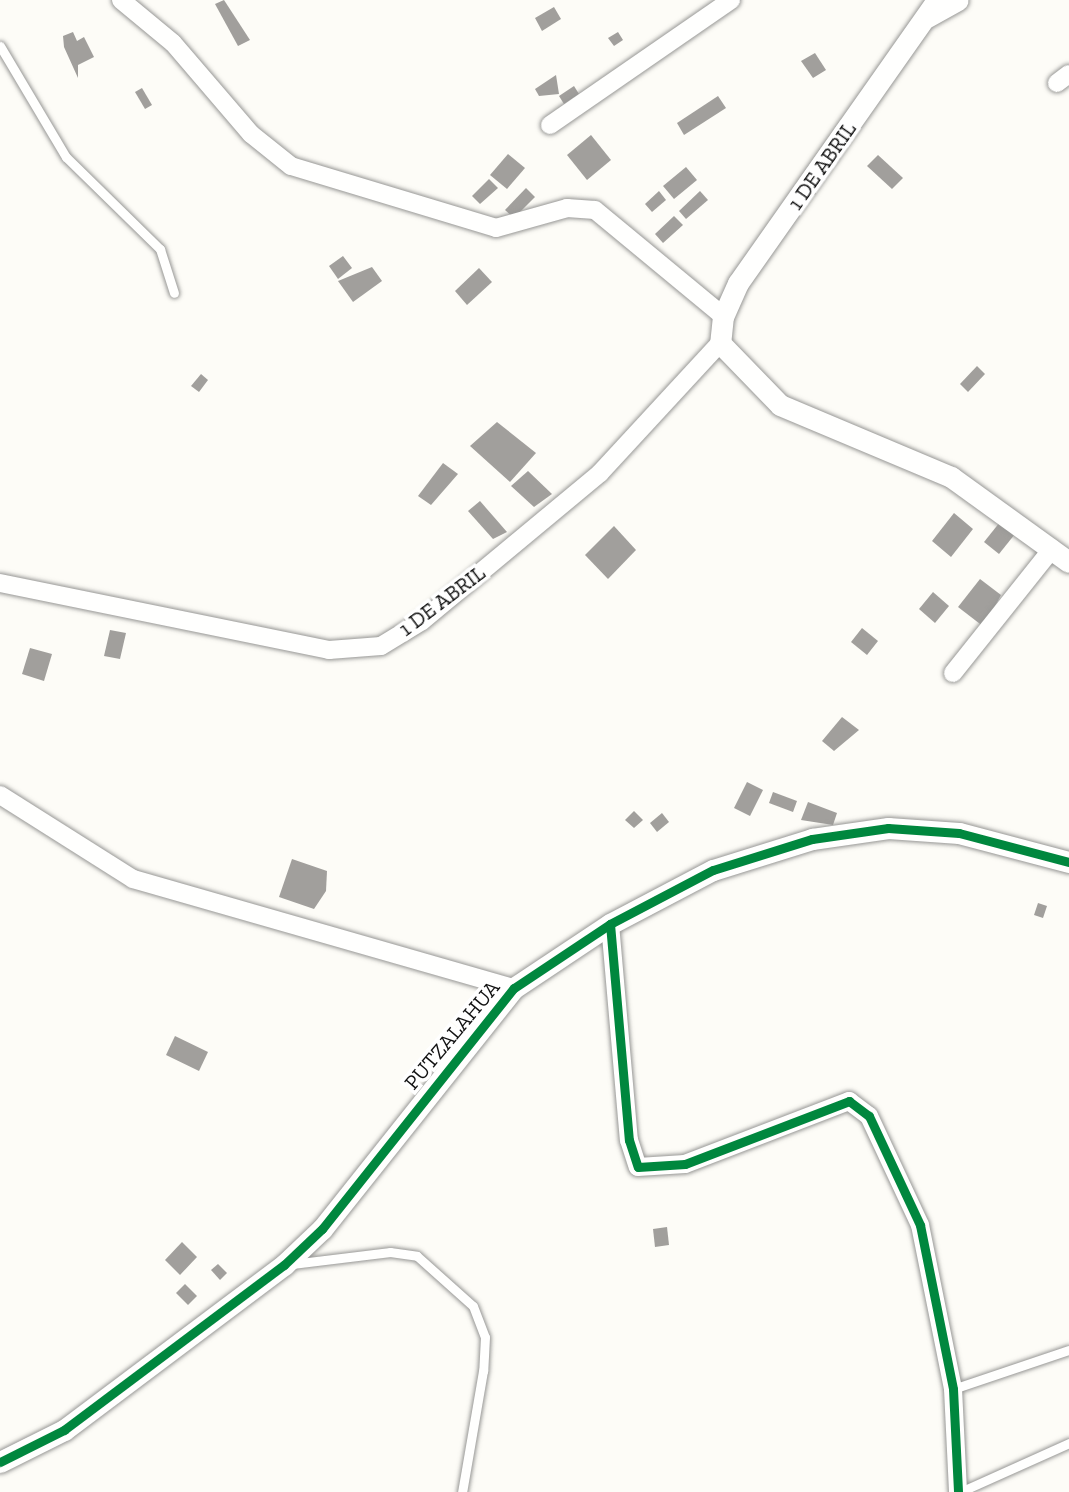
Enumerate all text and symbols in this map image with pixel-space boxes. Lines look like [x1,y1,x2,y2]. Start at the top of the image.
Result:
street label: 1 DE ABRIL [782,117,862,215]
street label: 1 DE ABRIL [394,560,490,642]
street label: PUTZALAHUA [399,975,505,1095]

